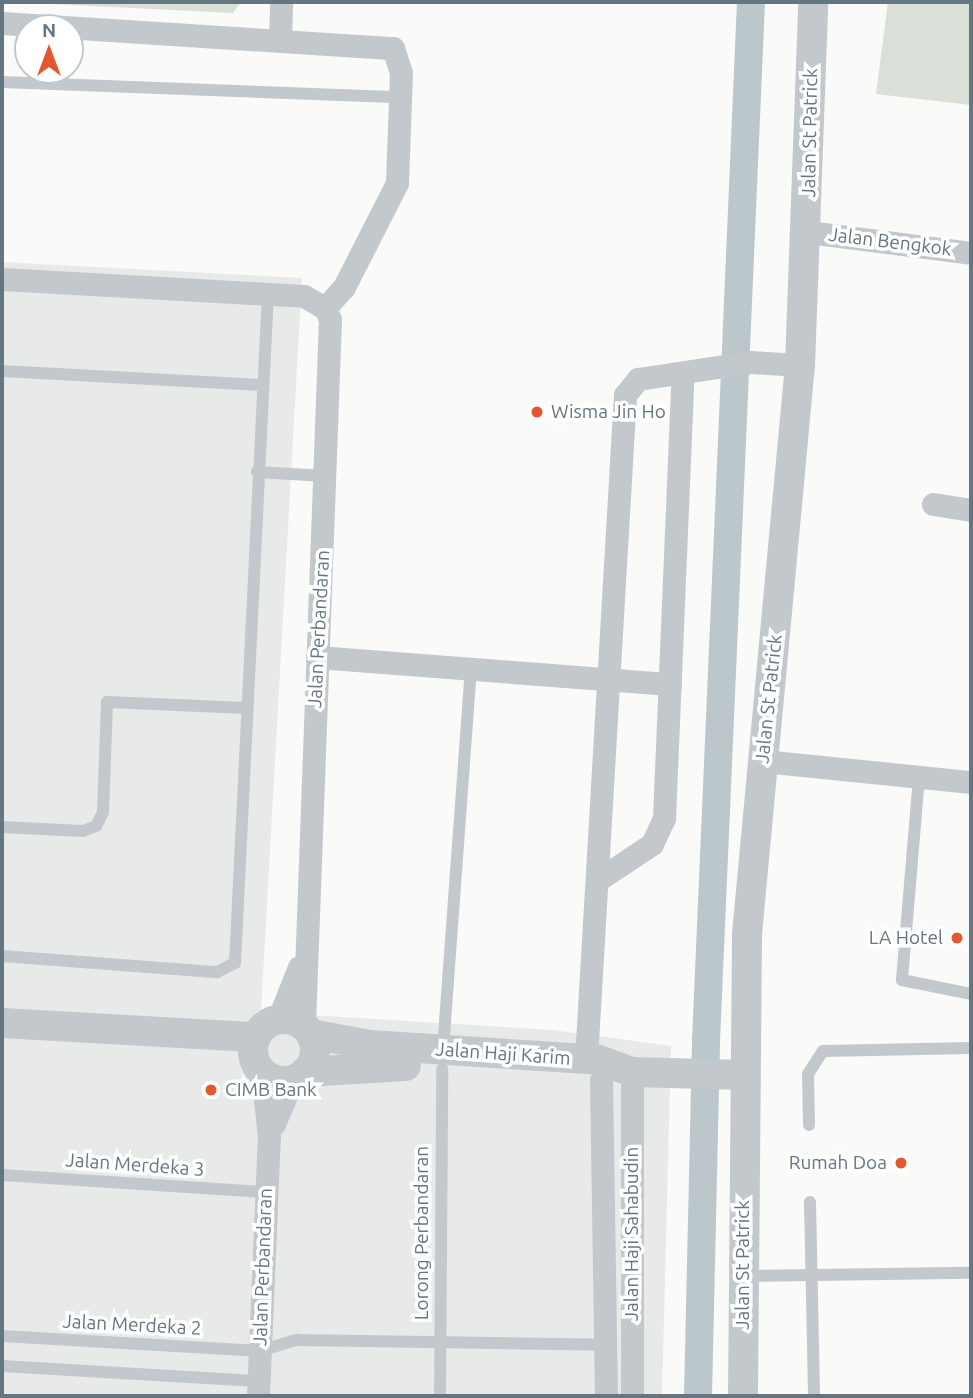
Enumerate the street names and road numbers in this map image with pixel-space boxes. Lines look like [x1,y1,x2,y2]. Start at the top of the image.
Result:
street label: Jalan St Patrick [797,68,823,198]
street label: Jalan Bengkok [827,223,953,261]
street label: Jalan Perbandaran [303,549,335,709]
street label: Jalan St Patrick [751,633,787,765]
street label: Jalan Haji Karim [435,1038,571,1070]
street label: Lorong Perbandaran [411,1146,433,1320]
street label: Jalan Haji Sahabudin [621,1147,643,1321]
street label: Jalan Merdeka 3 [65,1149,205,1181]
street label: Jalan Perbandaran [249,1188,277,1346]
street label: Jalan St Patrick [732,1200,754,1330]
street label: Jalan Merdeka 2 [62,1310,202,1340]

